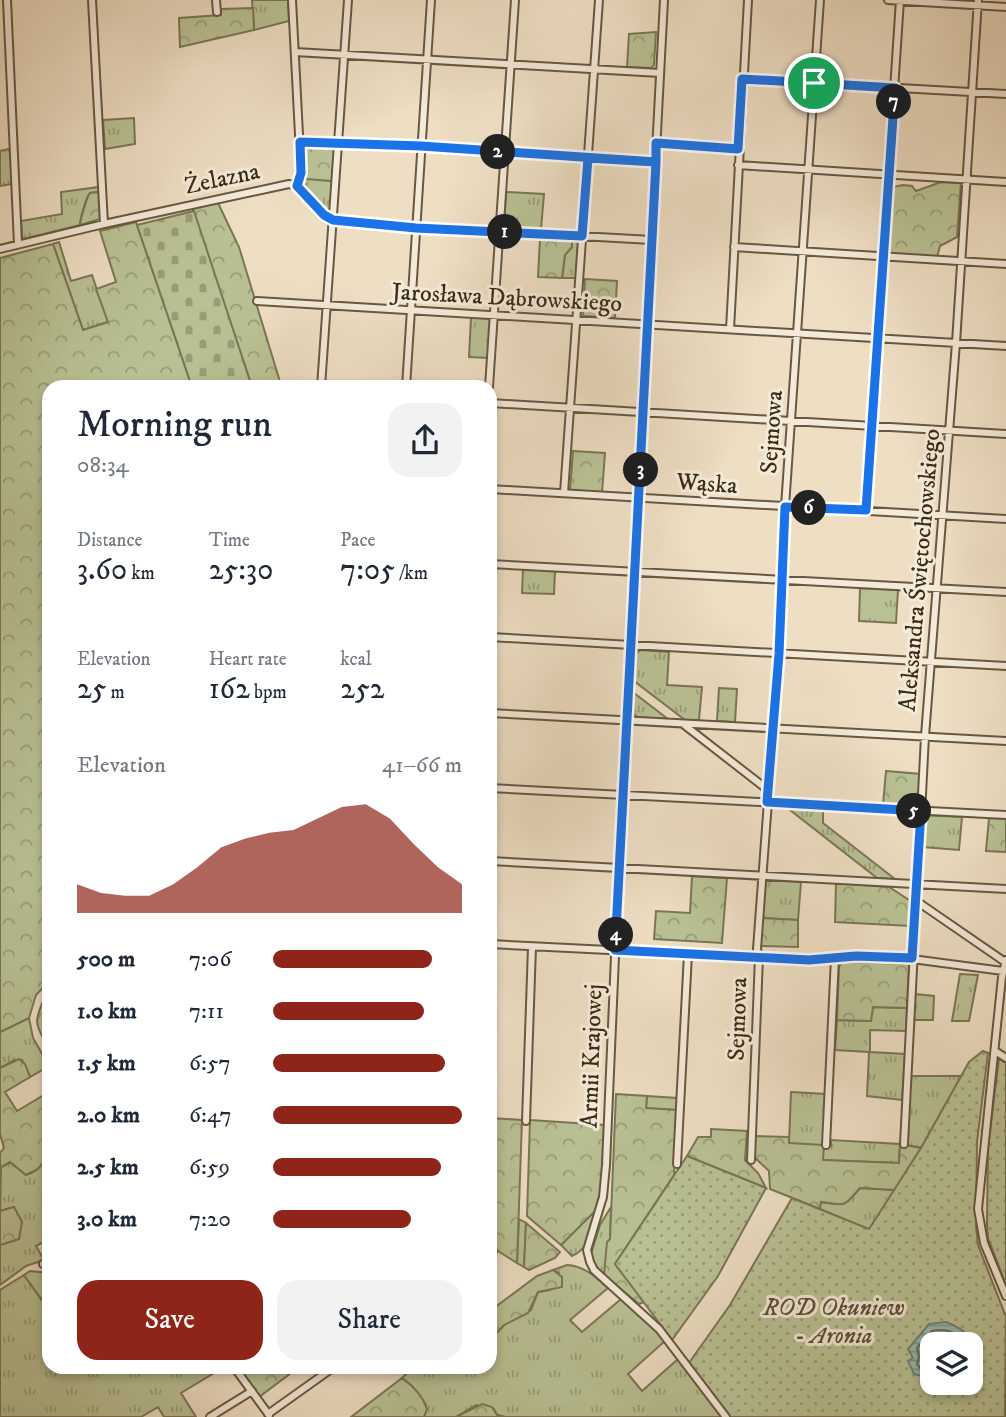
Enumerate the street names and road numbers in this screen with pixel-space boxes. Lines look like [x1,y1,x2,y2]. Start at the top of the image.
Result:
street label: Żelazna [182,155,263,202]
street label: Jarosława Dąbrowskiego [389,277,623,319]
street label: Sejmowa [754,389,790,475]
street label: Aleksandra Świętochowskiego [892,427,947,713]
street label: Wąska [675,467,739,501]
street label: Sejmowa [722,976,754,1061]
street label: Armii Krajowej [574,983,610,1129]

